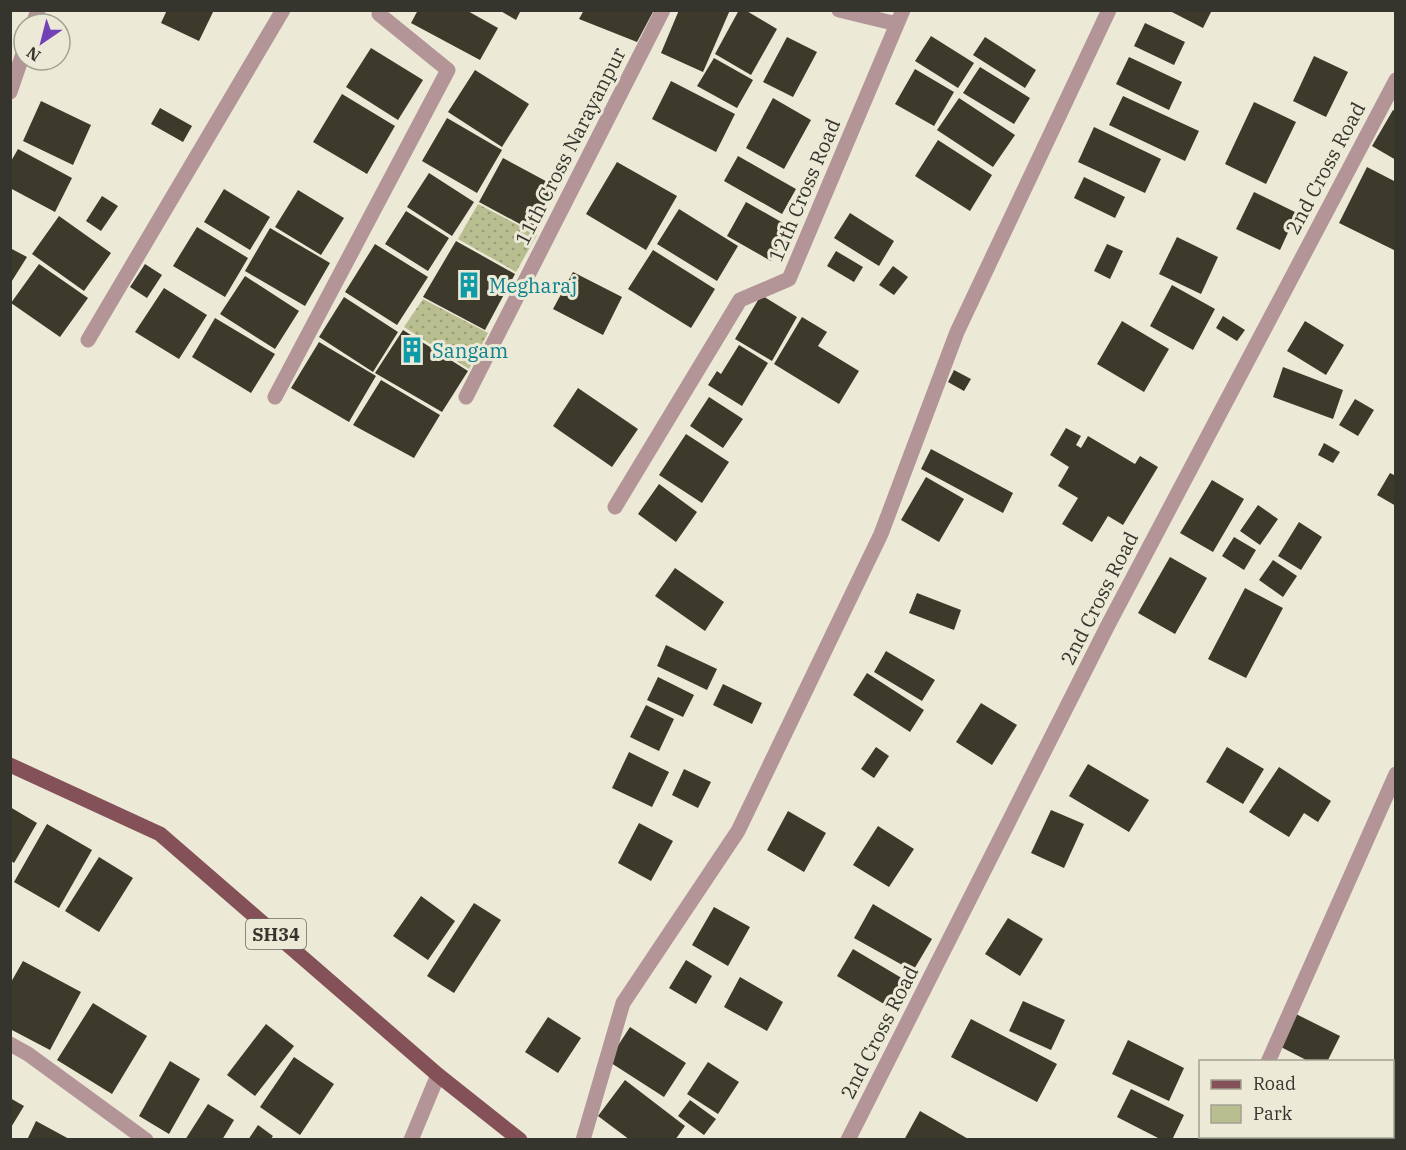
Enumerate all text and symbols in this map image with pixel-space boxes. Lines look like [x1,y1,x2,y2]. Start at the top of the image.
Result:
north arrow [12,12,72,72]
text: N [22,42,44,66]
street label: 11th Cross Narayanpur [508,42,632,250]
street label: 2nd Cross Road [1279,97,1371,239]
street label: 12th Cross Road [762,114,846,266]
building icon: Megharaj [454,270,484,300]
place label: Megharaj [489,272,577,299]
building icon: Sangam [397,335,427,365]
place label: Sangam [432,337,508,364]
street label: 2nd Cross Road [1054,527,1144,669]
road number: SH34 [246,919,306,949]
street label: 2nd Cross Road [834,961,924,1103]
legend [1199,1060,1394,1138]
text: Road [1253,1072,1296,1095]
text: Park [1253,1102,1293,1125]

